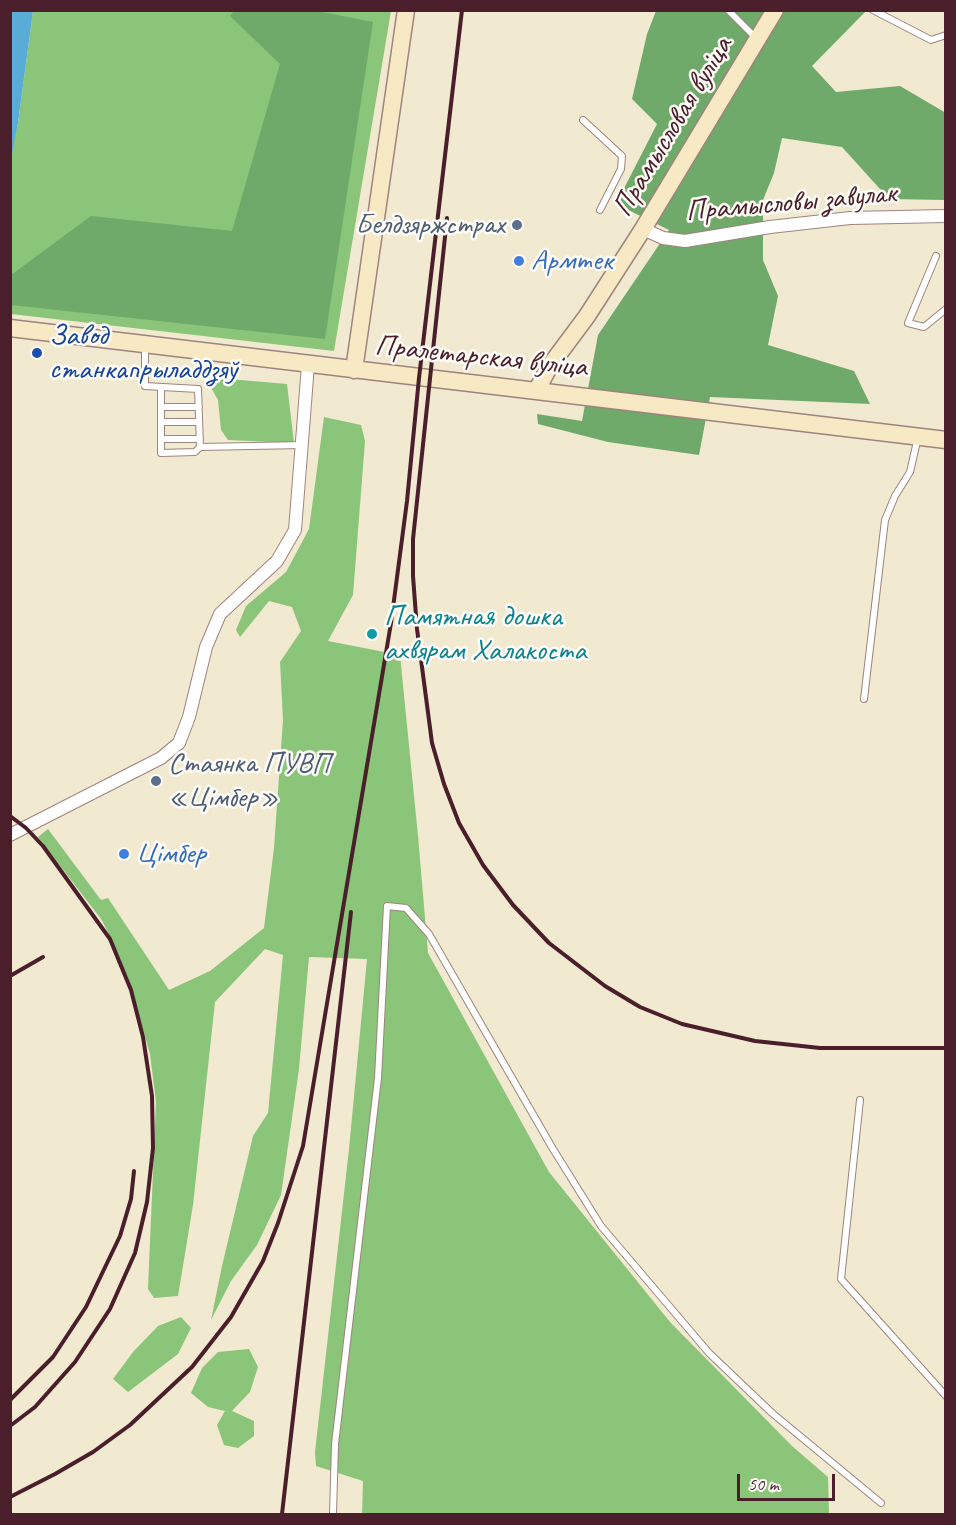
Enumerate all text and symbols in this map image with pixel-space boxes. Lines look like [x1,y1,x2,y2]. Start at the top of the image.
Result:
street label: Прамысловая вуліца [605,31,741,223]
street label: Прамысловы завулак [684,176,898,230]
place label: Белдзяржстрах [355,207,505,243]
marker: Белдзяржстрах [510,218,524,232]
place label: Армтек [531,243,612,279]
marker: Армтек [512,254,526,268]
place label: Завод станкапрыладдзяў [49,318,238,388]
street label: Пралетарская вуліца [373,328,589,386]
marker: Завод станкапрыладдзяў [30,346,44,360]
place label: Памятная дошка ахвярам Халакоста [384,599,586,670]
marker: Памятная дошка ахвярам Халакоста [365,627,379,641]
place label: Стаянка ПУВП «Цімбер» [168,746,329,816]
marker: Стаянка ПУВП «Цімбер» [149,774,163,788]
place label: Цімбер [136,836,206,872]
marker: Цімбер [117,847,131,861]
scale bar [740,1462,838,1500]
text: 50 m [748,1473,779,1495]

